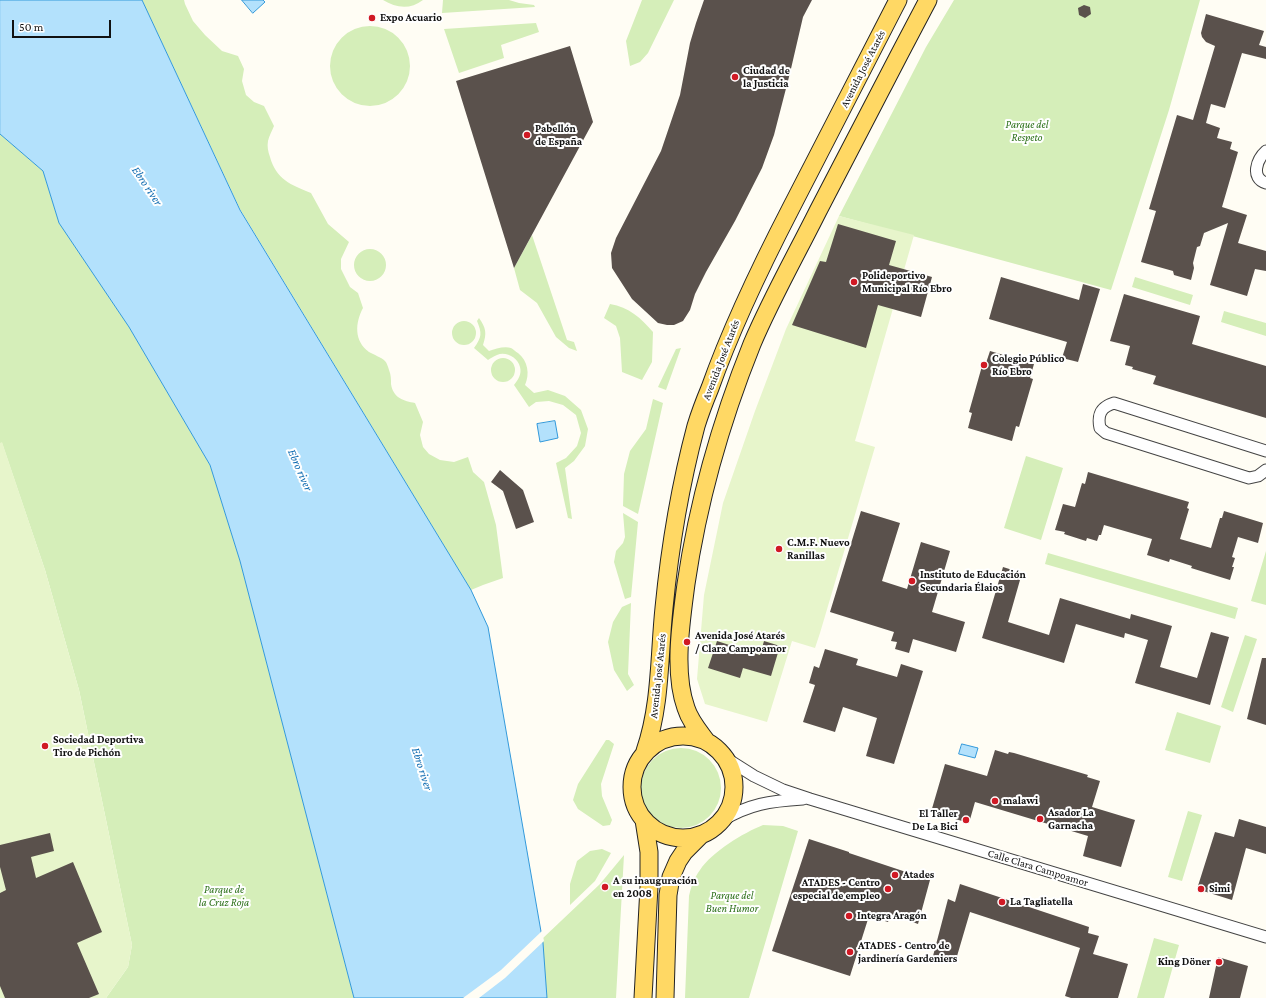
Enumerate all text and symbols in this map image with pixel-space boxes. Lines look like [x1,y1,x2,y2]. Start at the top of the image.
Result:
place label: Expo Acuario [380,11,442,25]
scale bar [14,12,113,38]
marker: Expo Acuario [367,13,377,23]
text: 50 m [19,20,43,34]
street label: Avenida José Atarés [838,28,888,110]
place label: Ciudad de la Justicia [743,64,790,90]
marker: Ciudad de la Justicia [730,72,740,82]
park label: Parque del Respeto [1006,118,1048,144]
place label: Pabellón de España [535,122,582,148]
marker: Pabellón de España [522,130,532,140]
water label: Ebro river [129,164,165,208]
place label: Polideportivo Municipal Río Ebro [862,269,952,295]
marker: Polideportivo Municipal Río Ebro [849,277,859,287]
street label: Avenida José Atarés [700,318,742,402]
place label: Colegio Público Río Ebro [992,352,1065,378]
marker: Colegio Público Río Ebro [979,360,989,370]
water label: Ebro river [284,447,316,493]
place label: C.M.F. Nuevo Ranillas [787,536,850,562]
marker: C.M.F. Nuevo Ranillas [774,544,784,554]
place label: Instituto de Educación Secundaria Élaios [920,568,1026,594]
marker: Instituto de Educación Secundaria Élaios [907,576,917,586]
place label: Avenida José Atarés / Clara Campoamor [695,629,786,655]
street label: Avenida José Atarés [647,633,669,719]
marker: Avenida José Atarés / Clara Campoamor [682,637,692,647]
place label: Sociedad Deportiva Tiro de Pichón [53,733,144,759]
marker: Sociedad Deportiva Tiro de Pichón [40,741,50,751]
water label: Ebro river [408,746,436,792]
place label: malawi [1003,794,1038,808]
marker: malawi [990,796,1000,806]
place label: Asador La Garnacha [1048,806,1094,832]
place label: El Taller De La Bici [912,807,958,833]
marker: Asador La Garnacha [1035,814,1045,824]
marker: El Taller De La Bici [961,815,971,825]
street label: Calle Clara Campoamor [986,846,1090,890]
place label: Atades [903,868,934,882]
marker: Atades [890,870,900,880]
place label: A su inauguración en 2008 [613,874,697,900]
place label: ATADES - Centro especial de empleo [793,876,880,902]
marker: A su inauguración en 2008 [600,882,610,892]
place label: Simi [1209,882,1230,896]
park label: Parque de la Cruz Roja [199,883,249,909]
marker: ATADES - Centro especial de empleo [883,884,893,894]
marker: Simi [1196,884,1206,894]
park label: Parque del Buen Humor [706,889,758,915]
place label: La Tagliatella [1010,895,1073,909]
marker: La Tagliatella [997,897,1007,907]
place label: Integra Aragón [857,909,927,923]
marker: Integra Aragón [844,911,854,921]
place label: ATADES - Centro de jardinería Gardeniers [858,939,957,965]
marker: ATADES - Centro de jardinería Gardeniers [845,947,855,957]
place label: King Döner [1158,955,1211,969]
marker: King Döner [1214,957,1224,967]

